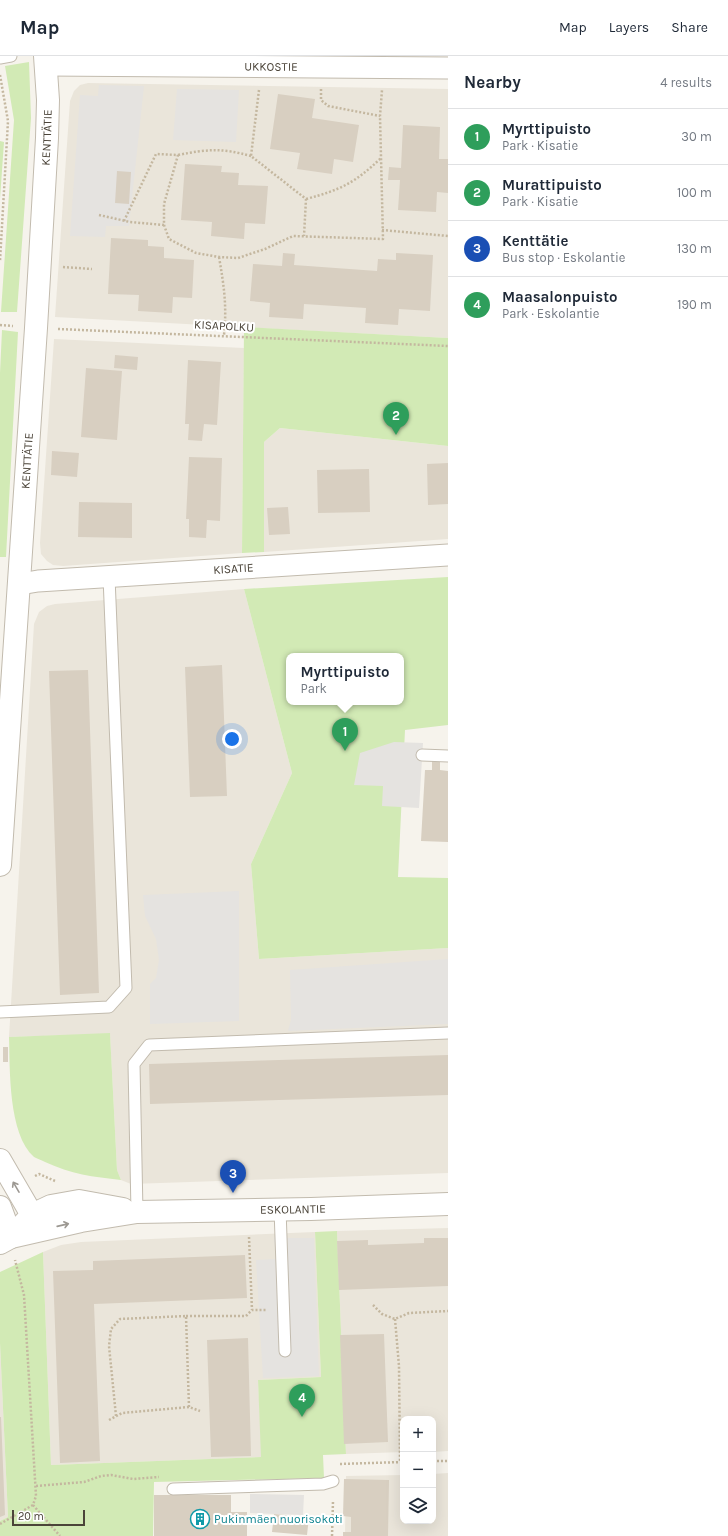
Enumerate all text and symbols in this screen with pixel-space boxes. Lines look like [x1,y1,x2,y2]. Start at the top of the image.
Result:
text: Map [20,17,59,39]
text: Map [559,19,587,36]
text: Layers [609,19,649,36]
text: Share [671,19,708,36]
street label: UKKOSTIE [244,59,298,74]
text: Nearby [464,72,521,92]
text: 4 results [660,75,712,90]
street label: KENTTÄTIE [38,109,55,166]
text: Myrttipuisto [502,120,591,138]
text: 1 [475,129,479,144]
text: 30 m [681,129,712,144]
text: Park · Kisatie [502,138,578,153]
text: Murattipuisto [502,176,602,194]
text: 2 [473,185,481,200]
text: 100 m [677,185,712,200]
text: Park · Kisatie [502,194,578,209]
text: Kenttätie [502,232,569,250]
text: 3 [473,241,481,256]
text: 130 m [677,241,712,256]
text: Bus stop · Eskolantie [502,250,625,265]
text: Maasalonpuisto [502,288,618,306]
text: 4 [473,297,481,312]
text: 190 m [677,297,712,312]
text: Park · Eskolantie [502,306,600,321]
street label: KISAPOLKU [194,317,254,335]
pin: 2 [383,402,409,435]
street label: KENTTÄTIE [18,432,36,489]
street label: KISATIE [213,560,254,577]
popup [286,653,404,705]
text: Myrttipuisto [300,663,390,681]
text: Park [300,681,327,696]
pin: 1 [332,718,358,751]
your location [222,729,242,749]
pin: 3 [220,1160,246,1193]
one-way arrow [11,1181,19,1193]
street label: ESKOLANTIE [260,1201,326,1217]
one-way arrow [56,1221,69,1229]
pin: 4 [289,1384,315,1417]
map controls [400,1416,436,1524]
button: + [400,1416,436,1452]
button: − [400,1452,436,1488]
button: layers [400,1488,436,1524]
scale bar [12,1508,85,1527]
building icon: Pukinmäen nuorisokoti [189,1508,211,1530]
text: 20 m [18,1510,44,1523]
place label: Pukinmäen nuorisokoti [214,1512,343,1526]

